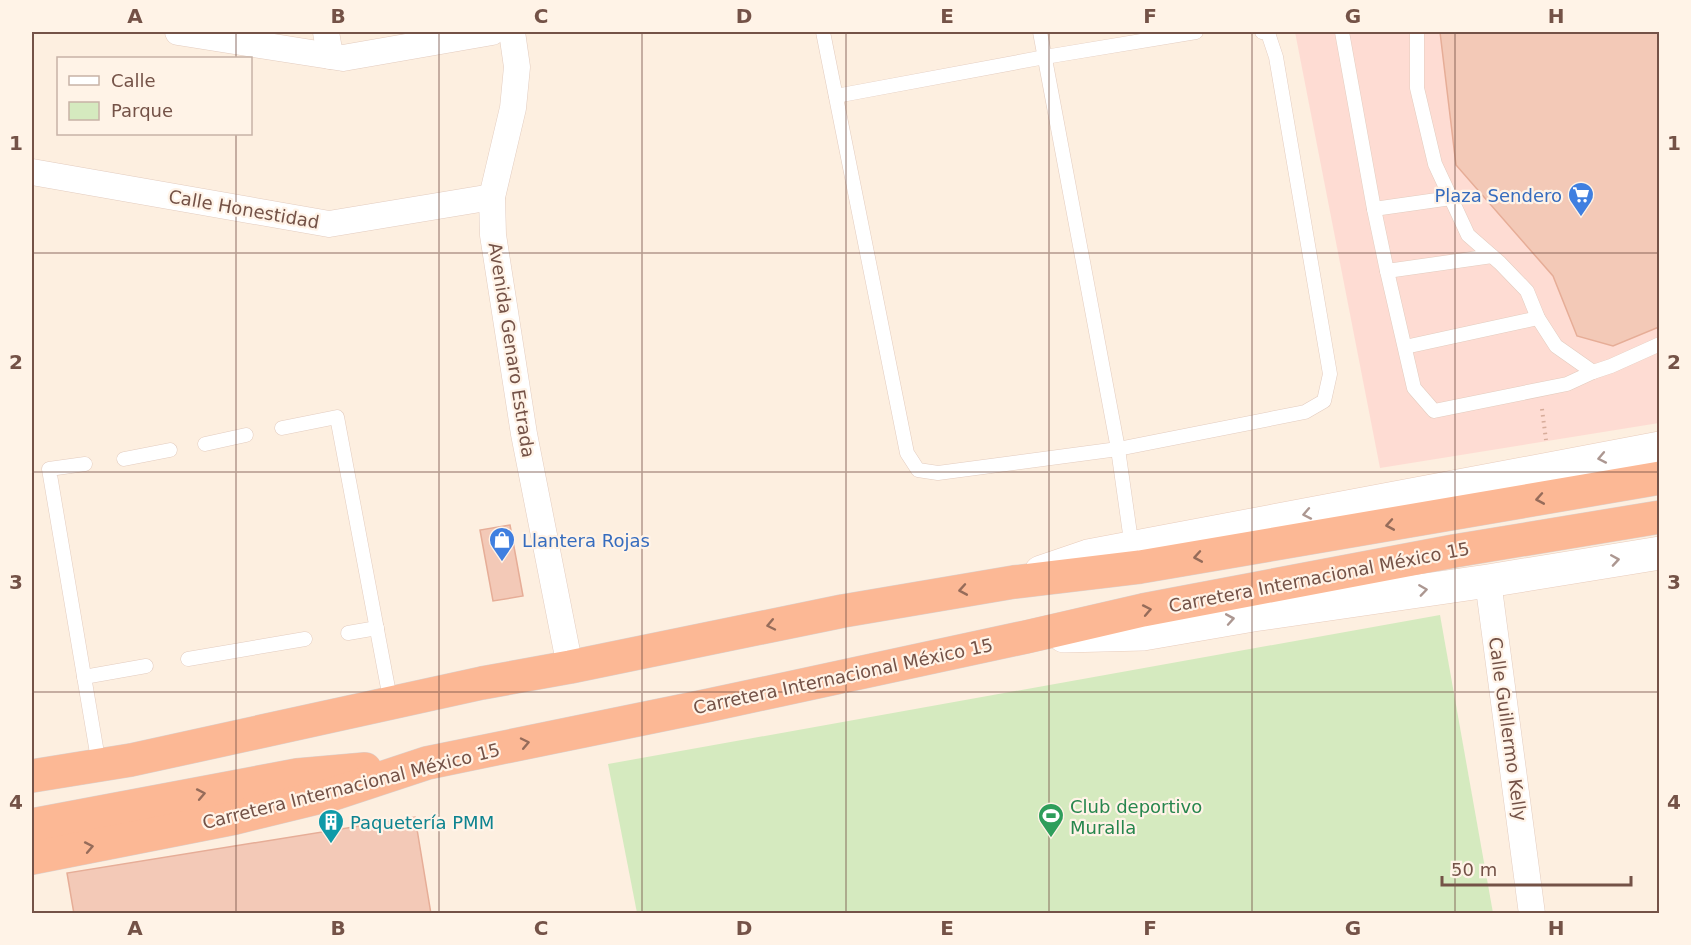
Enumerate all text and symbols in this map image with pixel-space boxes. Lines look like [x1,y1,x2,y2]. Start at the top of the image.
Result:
text: A [127,4,143,28]
text: B [330,4,346,28]
text: C [534,4,548,28]
text: D [736,4,752,28]
text: E [940,4,954,28]
text: F [1143,4,1157,28]
text: G [1345,4,1361,28]
text: H [1548,4,1564,28]
legend [57,57,252,135]
text: Calle [111,70,156,91]
text: Parque [111,100,173,121]
text: 1 [9,131,23,155]
text: 1 [1667,131,1681,155]
supermarket icon: Plaza Sendero [1566,180,1596,218]
street label: Calle Honestidad [167,185,321,233]
place label: Plaza Sendero [1434,185,1562,206]
street label: Avenida Genaro Estrada [485,241,539,459]
text: 2 [9,350,23,374]
text: 2 [1667,350,1681,374]
one-way arrow [1597,452,1607,464]
one-way arrow [1535,492,1545,505]
one-way arrow [1303,507,1313,520]
one-way arrow [1385,518,1395,530]
shop icon: Llantera Rojas [487,525,517,563]
place label: Llantera Rojas [522,530,650,551]
street label: Carretera Internacional México 15 [1167,538,1471,616]
one-way arrow [1193,551,1202,563]
one-way arrow [1610,554,1620,567]
text: 3 [9,570,23,594]
text: 3 [1667,570,1681,594]
one-way arrow [958,583,968,596]
one-way arrow [1418,585,1427,597]
one-way arrow [1142,604,1152,617]
one-way arrow [1225,613,1235,626]
one-way arrow [767,618,777,631]
street label: Carretera Internacional México 15 [691,634,995,718]
street label: Calle Guillermo Kelly [1485,636,1531,823]
one-way arrow [520,737,530,750]
street label: Carretera Internacional México 15 [200,739,502,833]
one-way arrow [195,788,205,801]
text: 4 [9,790,23,814]
text: 4 [1667,790,1681,814]
place label: Club deportivo Muralla [1070,796,1202,838]
sports icon: Club deportivo Muralla [1036,801,1066,839]
building icon: Paquetería PMM [316,807,346,845]
place label: Paquetería PMM [350,812,494,833]
one-way arrow [84,841,94,854]
scale bar [1442,849,1631,887]
text: 50 m [1451,859,1497,880]
text: A [127,916,143,940]
text: B [330,916,346,940]
text: C [534,916,548,940]
text: D [736,916,752,940]
text: E [940,916,954,940]
text: F [1143,916,1157,940]
text: G [1345,916,1361,940]
text: H [1548,916,1564,940]

